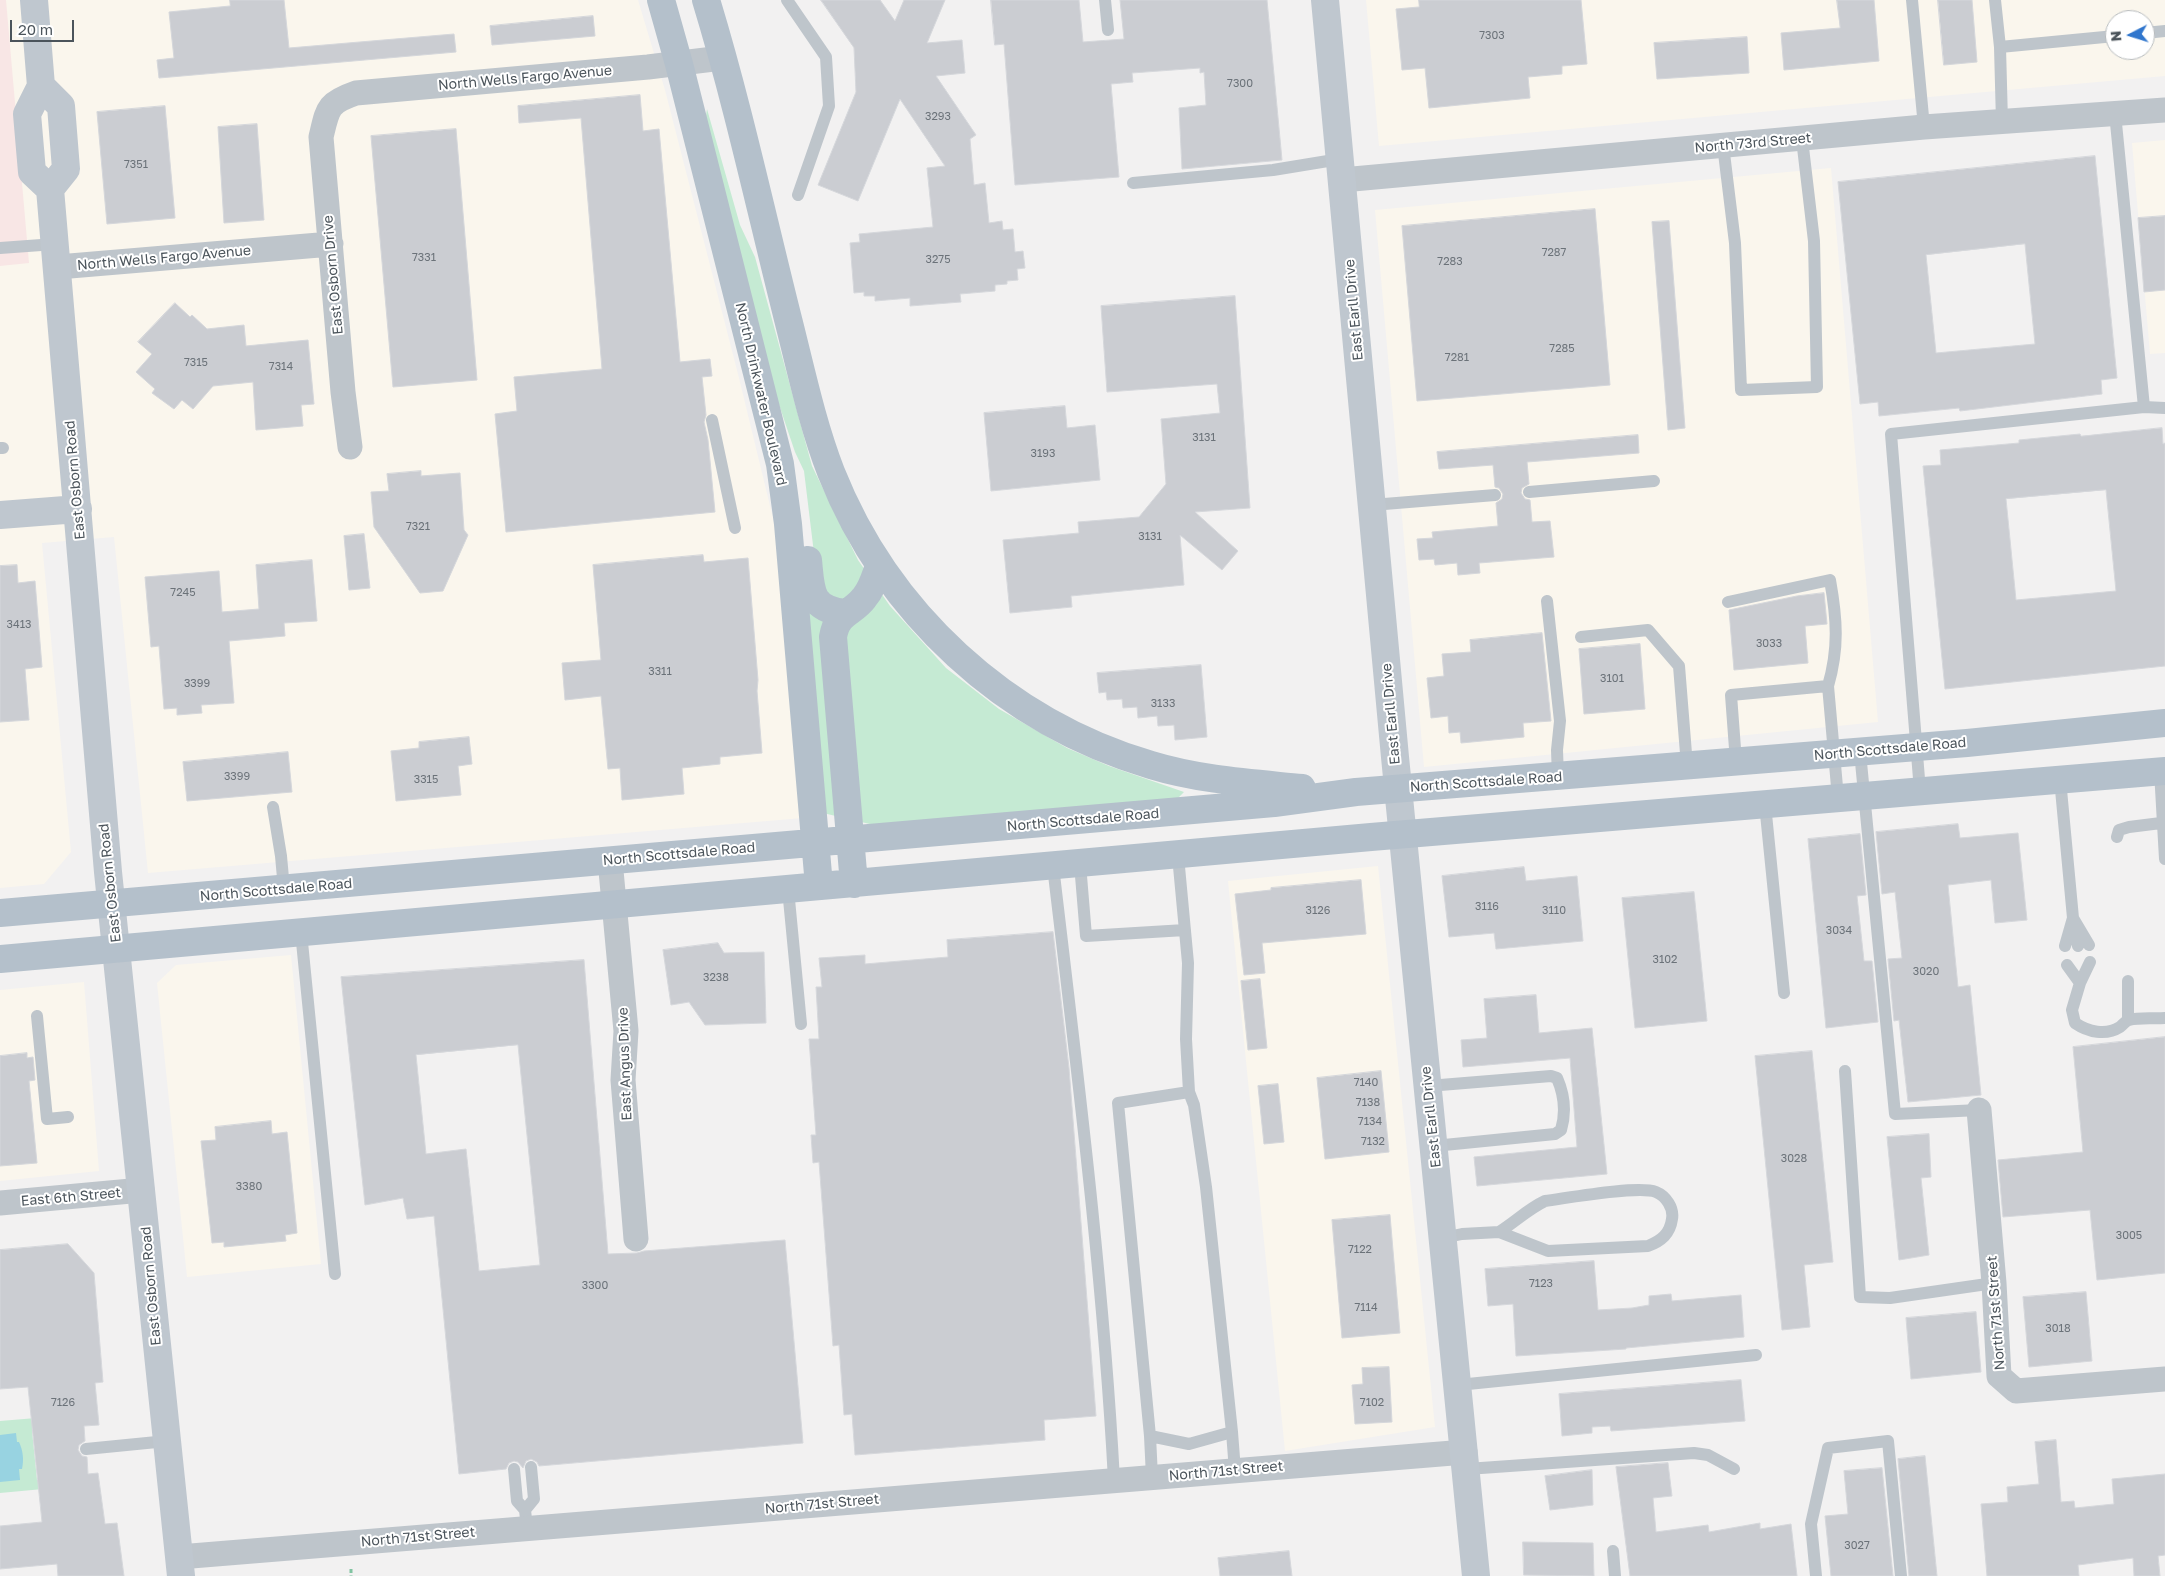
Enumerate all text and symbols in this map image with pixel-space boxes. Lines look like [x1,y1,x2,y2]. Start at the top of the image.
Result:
scale bar [12,10,76,42]
north arrow [2105,10,2155,60]
text: 20 m [18,20,53,38]
house number: 7303 [1479,29,1505,43]
text: N [2107,30,2124,42]
street label: North Wells Fargo Avenue [437,62,613,94]
house number: 7300 [1227,77,1253,91]
house number: 3293 [925,110,951,124]
street label: North 73rd Street [1694,130,1812,156]
house number: 7351 [124,158,148,172]
street label: East Osborn Drive [319,215,347,335]
street label: North Wells Fargo Avenue [76,242,252,274]
house number: 7287 [1542,246,1566,260]
house number: 7331 [412,251,436,265]
house number: 3275 [925,253,951,267]
house number: 7283 [1437,255,1463,269]
street label: East Earll Drive [1341,259,1367,361]
street label: North Drinkwater Boulevard [732,301,790,487]
house number: 7285 [1549,342,1575,356]
house number: 7281 [1445,351,1469,365]
house number: 7315 [184,356,208,370]
house number: 7314 [269,360,293,374]
street label: East Osborn Road [61,420,89,540]
house number: 3131 [1192,431,1216,445]
house number: 3193 [1031,447,1055,461]
house number: 7321 [406,520,430,534]
house number: 3131 [1138,530,1162,544]
house number: 7245 [170,586,196,600]
house number: 3413 [7,618,31,632]
house number: 3033 [1756,637,1782,651]
street label: East Earll Drive [1378,663,1404,765]
house number: 3311 [648,665,672,679]
house number: 3101 [1600,672,1624,686]
house number: 3399 [184,677,210,691]
house number: 3133 [1151,697,1175,711]
street label: North Scottsdale Road [1813,734,1967,764]
street label: North Scottsdale Road [1409,768,1563,796]
house number: 3399 [224,770,250,784]
house number: 3315 [414,773,438,787]
street label: North Scottsdale Road [1006,805,1160,835]
street label: East Osborn Road [95,823,125,943]
street label: North Scottsdale Road [602,839,756,869]
street label: North Scottsdale Road [199,875,353,905]
house number: 3116 [1475,900,1499,914]
house number: 3126 [1306,904,1330,918]
house number: 3110 [1542,904,1566,918]
house number: 3034 [1826,924,1852,938]
house number: 3102 [1653,953,1677,967]
house number: 3020 [1913,965,1939,979]
house number: 3238 [703,971,729,985]
street label: East Angus Drive [615,1007,635,1121]
street label: East Earll Drive [1417,1066,1445,1168]
house number: 7140 [1354,1076,1378,1090]
house number: 7138 [1356,1096,1380,1110]
house number: 7134 [1358,1115,1382,1129]
house number: 7132 [1361,1135,1385,1149]
house number: 3028 [1781,1152,1807,1166]
house number: 3380 [236,1180,262,1194]
street label: East 6th Street [20,1184,122,1210]
street label: East Osborn Road [137,1226,165,1346]
house number: 3005 [2116,1229,2142,1243]
house number: 7122 [1348,1243,1372,1257]
street label: North 71st Street [1984,1255,2008,1371]
house number: 7123 [1529,1277,1553,1291]
house number: 3300 [582,1279,608,1293]
house number: 7114 [1354,1301,1378,1315]
house number: 3018 [2045,1322,2071,1336]
house number: 7126 [51,1396,75,1410]
house number: 7102 [1360,1396,1384,1410]
street label: North 71st Street [1168,1458,1284,1484]
street label: North 71st Street [764,1491,880,1517]
street label: North 71st Street [360,1524,476,1550]
house number: 3027 [1844,1539,1870,1553]

